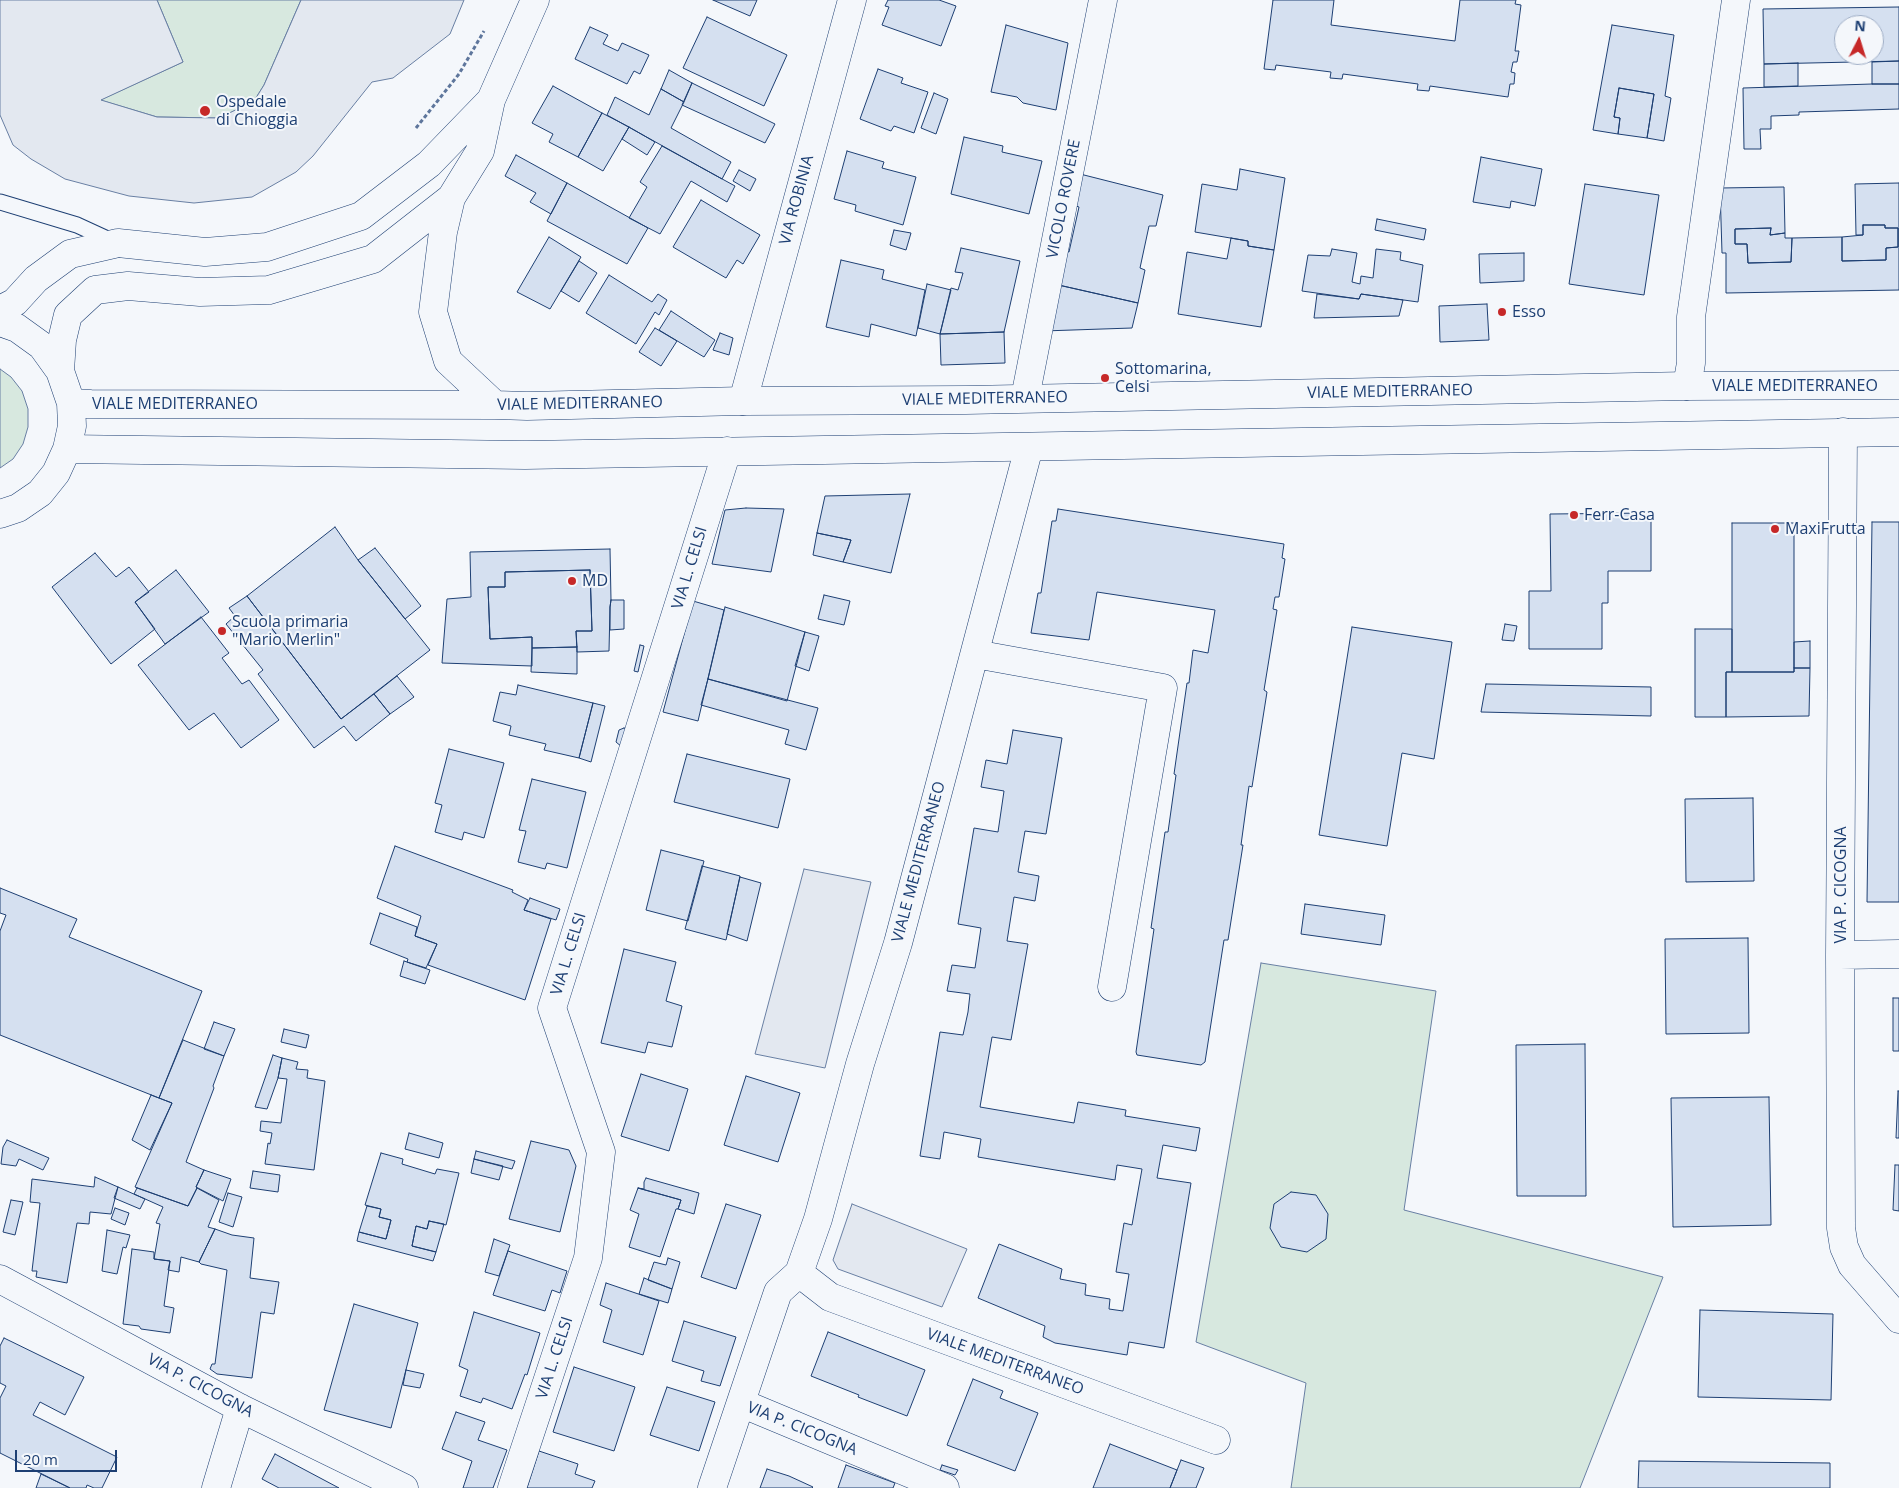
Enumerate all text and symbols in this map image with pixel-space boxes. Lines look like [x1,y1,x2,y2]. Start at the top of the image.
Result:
north arrow [1834,15,1884,65]
text: N [1854,16,1867,36]
place label: Ospedale di Chioggia [216,92,298,130]
marker: Ospedale di Chioggia [198,104,212,118]
street label: VICOLO ROVERE [1043,138,1085,260]
street label: VIA ROBINIA [776,153,818,247]
place label: Esso [1512,302,1546,322]
marker: Esso [1496,306,1508,318]
place label: Sottomarina, Celsi [1115,359,1212,397]
marker: Sottomarina, Celsi [1099,372,1111,384]
street label: VIALE MEDITERRANEO [1712,376,1878,396]
street label: VIALE MEDITERRANEO [1307,381,1473,403]
street label: VIALE MEDITERRANEO [902,388,1068,410]
street label: VIALE MEDITERRANEO [497,393,663,415]
street label: VIALE MEDITERRANEO [92,394,258,414]
place label: Ferr-Casa [1584,505,1655,525]
marker: Ferr-Casa [1568,509,1580,521]
place label: MaxiFrutta [1785,519,1866,539]
marker: MaxiFrutta [1769,523,1781,535]
street label: VIA L. CELSI [668,524,712,612]
place label: MD [582,571,608,591]
marker: MD [566,575,578,587]
place label: Scuola primaria "Mario Merlin" [232,612,348,650]
marker: Scuola primaria "Mario Merlin" [216,625,228,637]
street label: VIALE MEDITERRANEO [888,779,950,945]
street label: VIA P. CICOGNA [1831,826,1851,944]
street label: VIA L. CELSI [547,910,591,998]
street label: VIA L. CELSI [533,1314,577,1402]
street label: VIALE MEDITERRANEO [924,1325,1086,1399]
street label: VIA P. CICOGNA [144,1350,256,1422]
street label: VIA P. CICOGNA [744,1398,860,1460]
scale bar [18,1440,120,1472]
text: 20 m [23,1449,58,1469]

